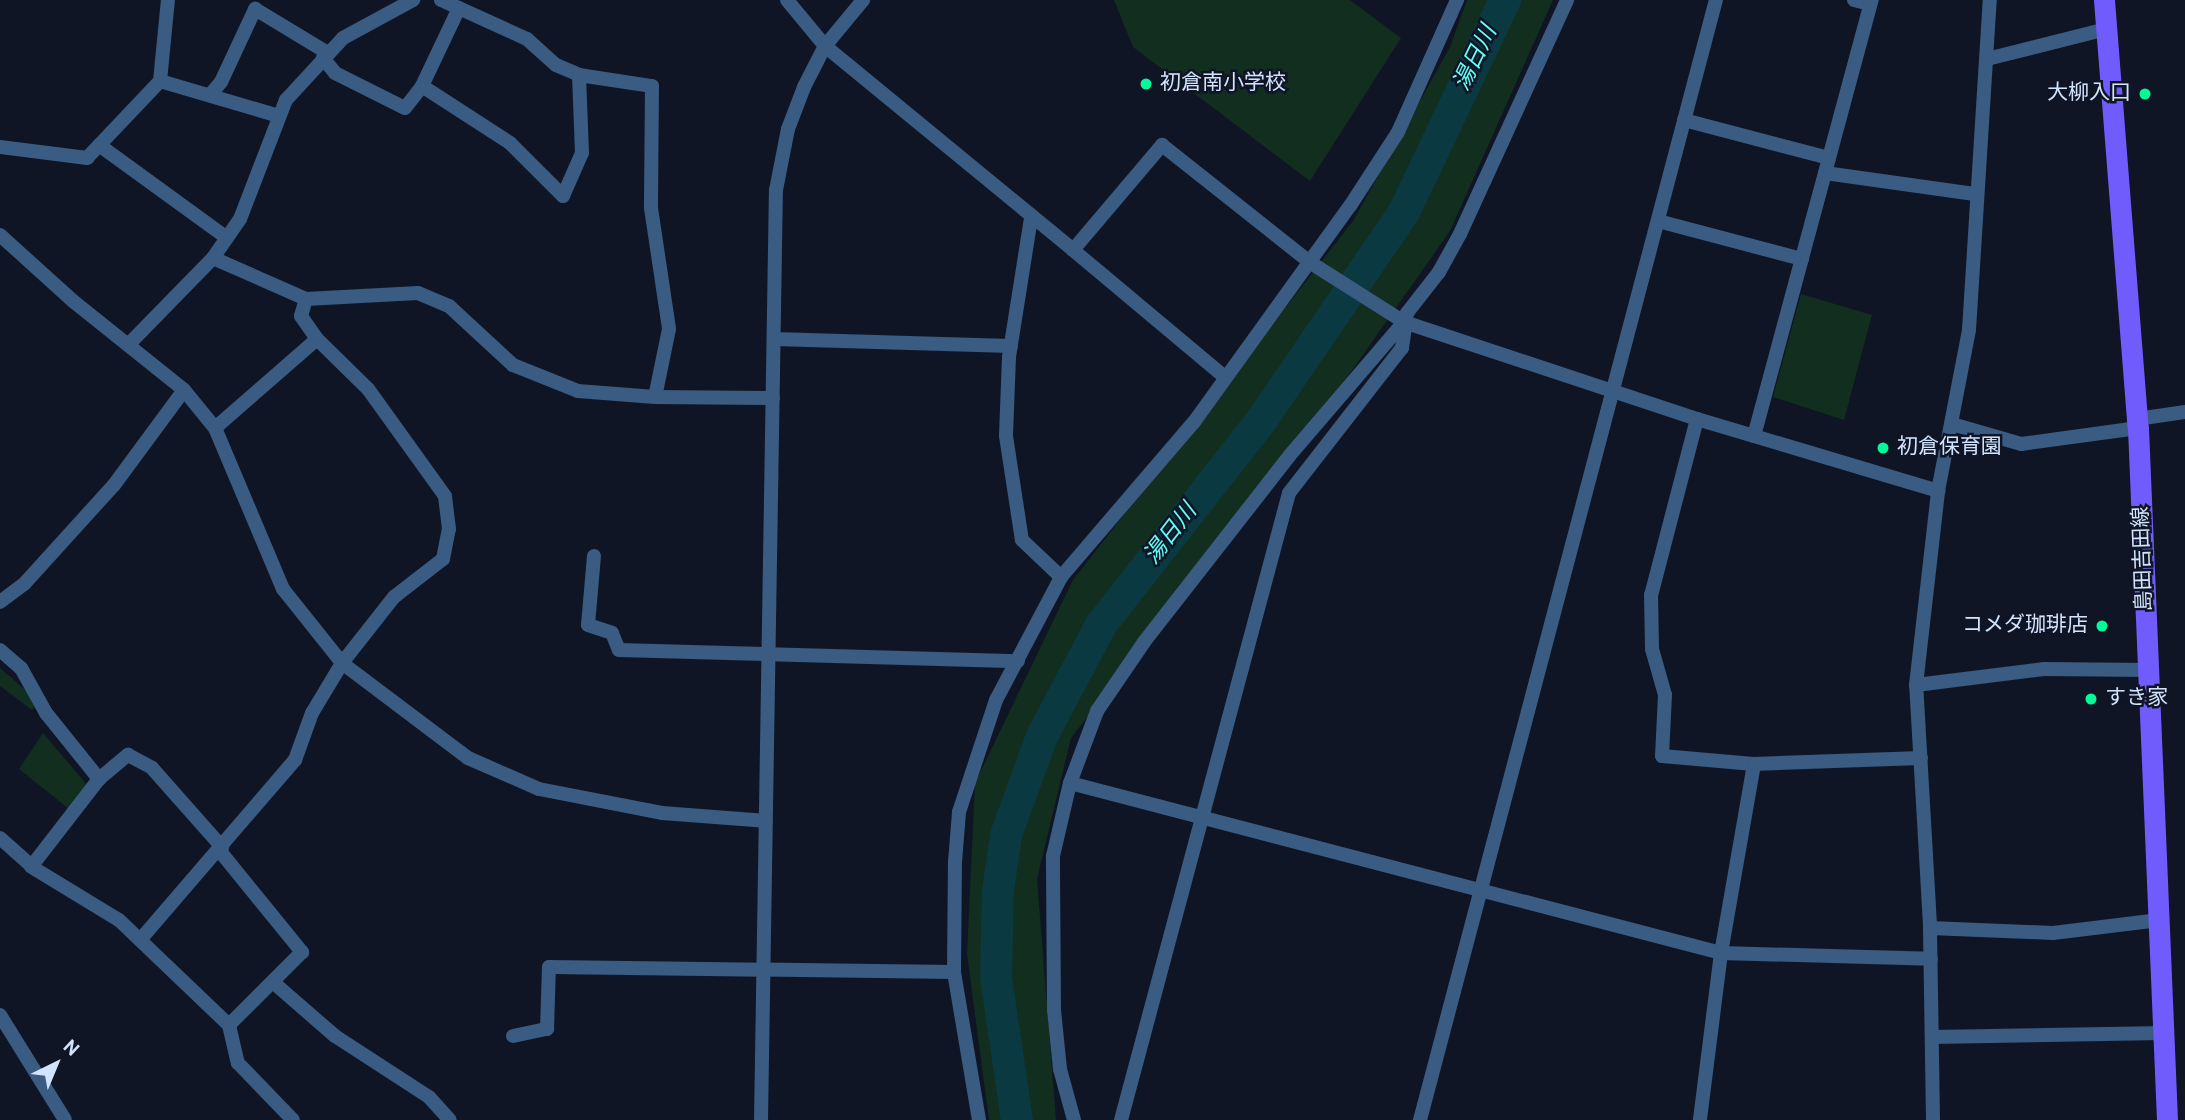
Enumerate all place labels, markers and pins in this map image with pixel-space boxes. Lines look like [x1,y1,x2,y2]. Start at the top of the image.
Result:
place label: 初倉南小学校 [1160,71,1286,97]
marker: 初倉南小学校 [1138,76,1154,92]
place label: 大柳入口 [2047,81,2131,107]
marker: 大柳入口 [2137,86,2153,102]
place label: 初倉保育園 [1897,435,2002,461]
marker: 初倉保育園 [1875,440,1891,456]
place label: コメダ珈琲店 [1962,613,2088,639]
marker: コメダ珈琲店 [2094,618,2110,634]
place label: すき家 [2105,686,2168,712]
marker: すき家 [2083,691,2099,707]

